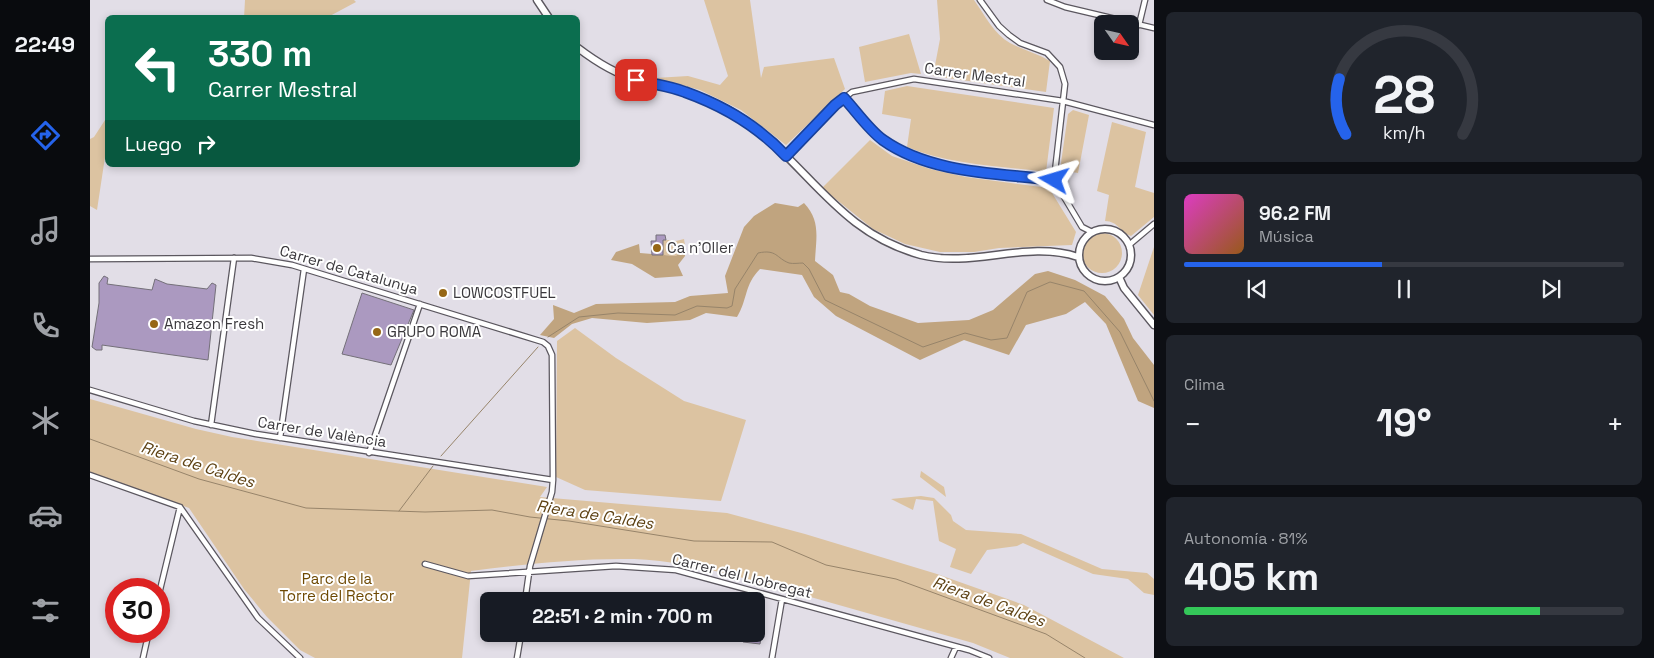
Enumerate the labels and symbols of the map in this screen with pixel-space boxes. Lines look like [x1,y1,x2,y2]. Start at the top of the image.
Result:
north arrow [1094,15,1139,60]
street label: Carrer Mestral [923,58,1027,91]
pin [615,59,657,101]
position arrow [1027,153,1079,205]
place label: Ca n'Oller [667,238,734,257]
street label: Carrer de Catalunya [278,241,421,298]
marker: Ca n'Oller [651,242,663,254]
place label: LOWCOSTFUEL [453,283,556,302]
marker: LOWCOSTFUEL [437,287,449,299]
place label: Amazon Fresh [164,314,264,333]
marker: Amazon Fresh [148,318,160,330]
place label: GRUPO ROMA [387,322,482,341]
marker: GRUPO ROMA [371,326,383,338]
street label: Carrer de València [256,412,388,451]
water label: Riera de Caldes [138,436,258,493]
water label: Riera de Caldes [535,495,655,534]
street label: Carrer del Llobregat [670,549,814,602]
park label: Parc de la Torre del Rector [279,569,395,605]
water label: Riera de Caldes [930,571,1048,632]
speed limit sign: 30 [105,578,170,643]

